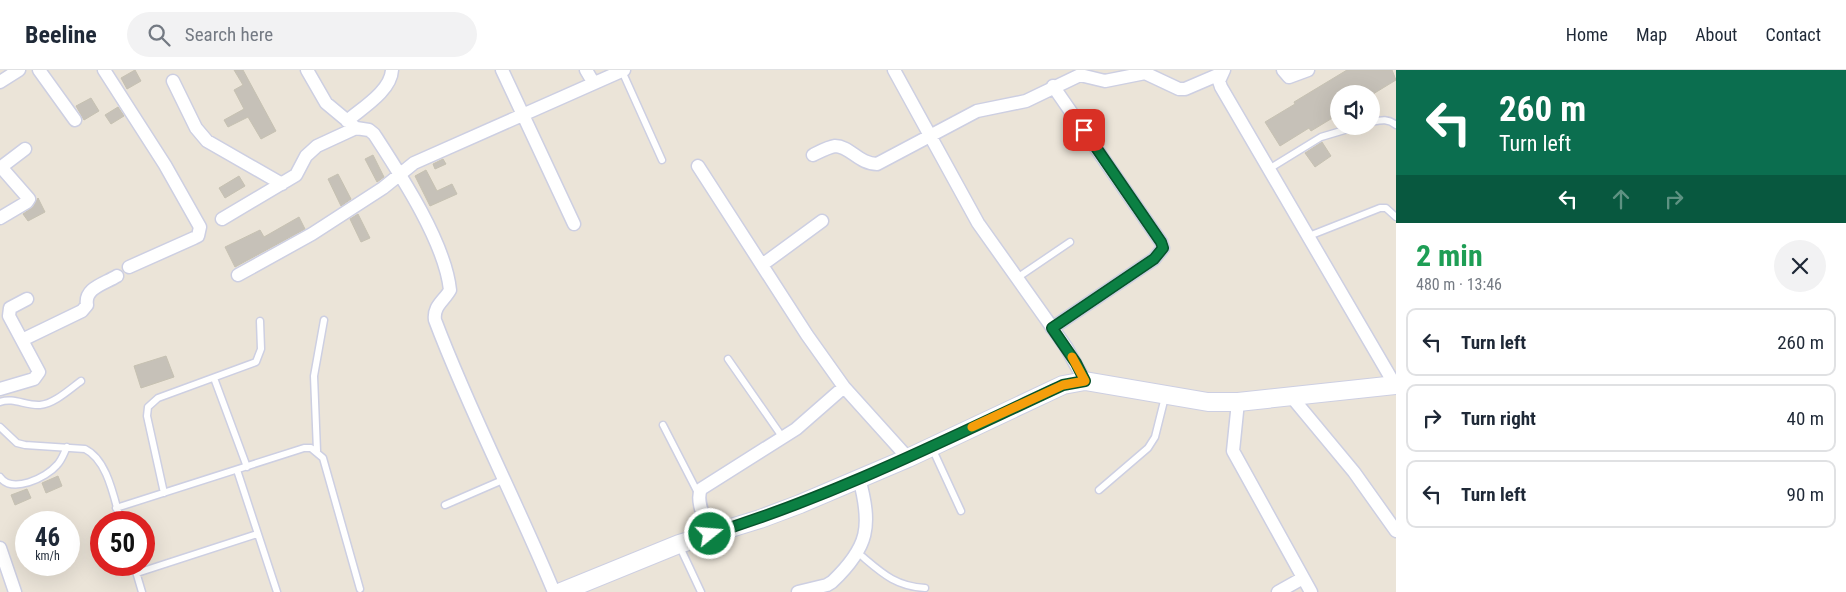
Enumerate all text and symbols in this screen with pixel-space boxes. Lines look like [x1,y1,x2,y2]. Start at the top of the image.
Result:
search box [127,12,477,57]
text: Beeline [25,21,97,49]
icon: search [145,21,173,49]
text: Search here [185,23,273,46]
text: Home [1566,24,1608,45]
text: Map [1636,24,1667,45]
text: About [1695,24,1737,45]
text: Contact [1765,24,1821,45]
map controls [1330,85,1380,135]
button: sound [1330,85,1380,135]
text: 260 m [1499,89,1586,130]
icon: left [1416,90,1481,155]
pin [1063,109,1105,151]
icon: arrive [1070,116,1098,144]
text: Turn left [1499,131,1571,156]
icon: left [1554,185,1582,213]
icon: ahead [1607,185,1635,213]
icon: right [1660,185,1688,213]
text: 2 min [1416,238,1483,273]
button: close [1774,240,1826,292]
text: 480 m · 13:46 [1416,275,1502,294]
icon: left [1418,328,1446,356]
text: Turn left [1461,331,1526,354]
text: 260 m [1777,331,1824,354]
icon: right [1418,404,1446,432]
text: Turn right [1461,407,1536,430]
text: 40 m [1787,407,1824,430]
icon: left [1418,480,1446,508]
text: Turn left [1461,483,1526,506]
text: 90 m [1787,483,1824,506]
position arrow [683,507,735,559]
speed limit sign: 50 [90,511,155,576]
text: 46 [35,523,60,552]
text: km/h [35,549,60,563]

